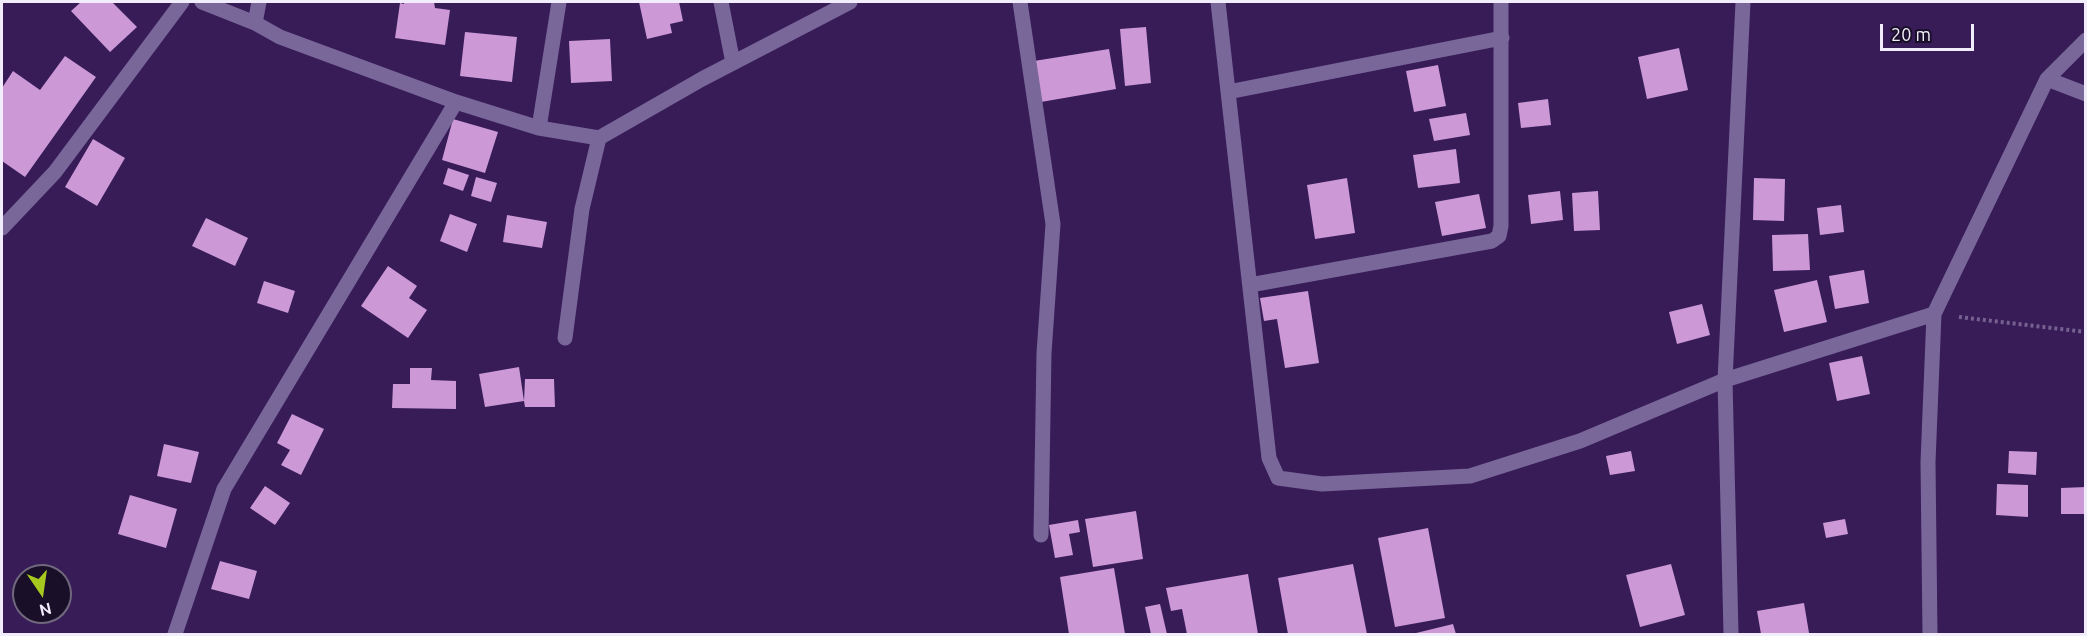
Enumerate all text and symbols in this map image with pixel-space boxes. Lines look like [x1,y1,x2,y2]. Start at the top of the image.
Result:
scale bar [1883,12,1978,50]
text: 20 m [1891,24,1931,44]
north arrow [12,564,72,624]
text: N [38,599,53,620]

